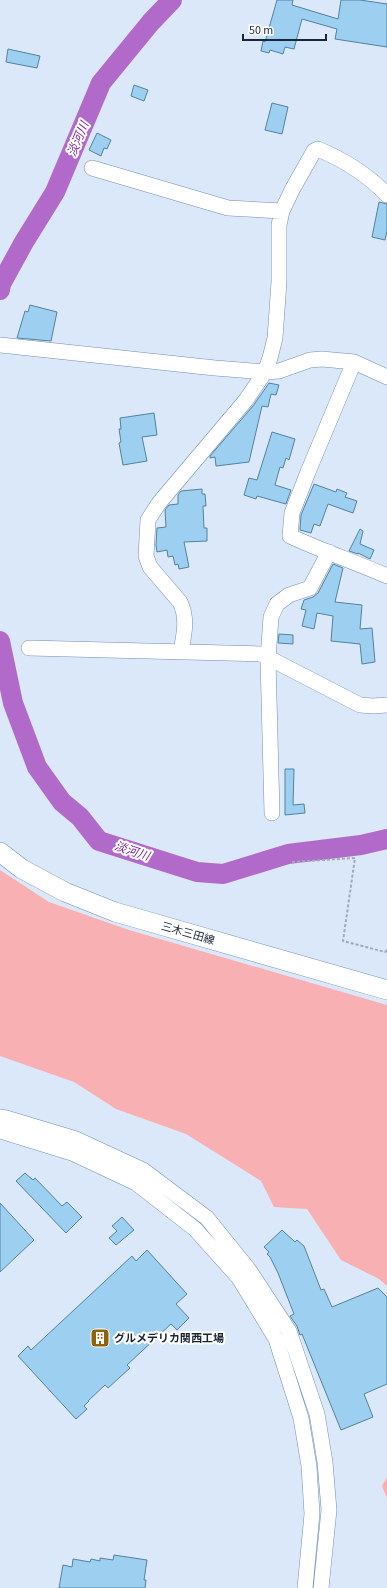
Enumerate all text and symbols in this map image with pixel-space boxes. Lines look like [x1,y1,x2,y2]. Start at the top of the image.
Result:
scale bar [243,16,326,42]
text: 50 m [249,22,273,39]
water label: 淡河川 [64,117,94,159]
water label: 淡河川 [112,838,153,866]
street label: 三木三田線 [159,919,216,948]
building icon: グルメデリカ関西工場 [89,1327,111,1349]
place label: グルメデリカ関西工場 [114,1331,224,1346]

